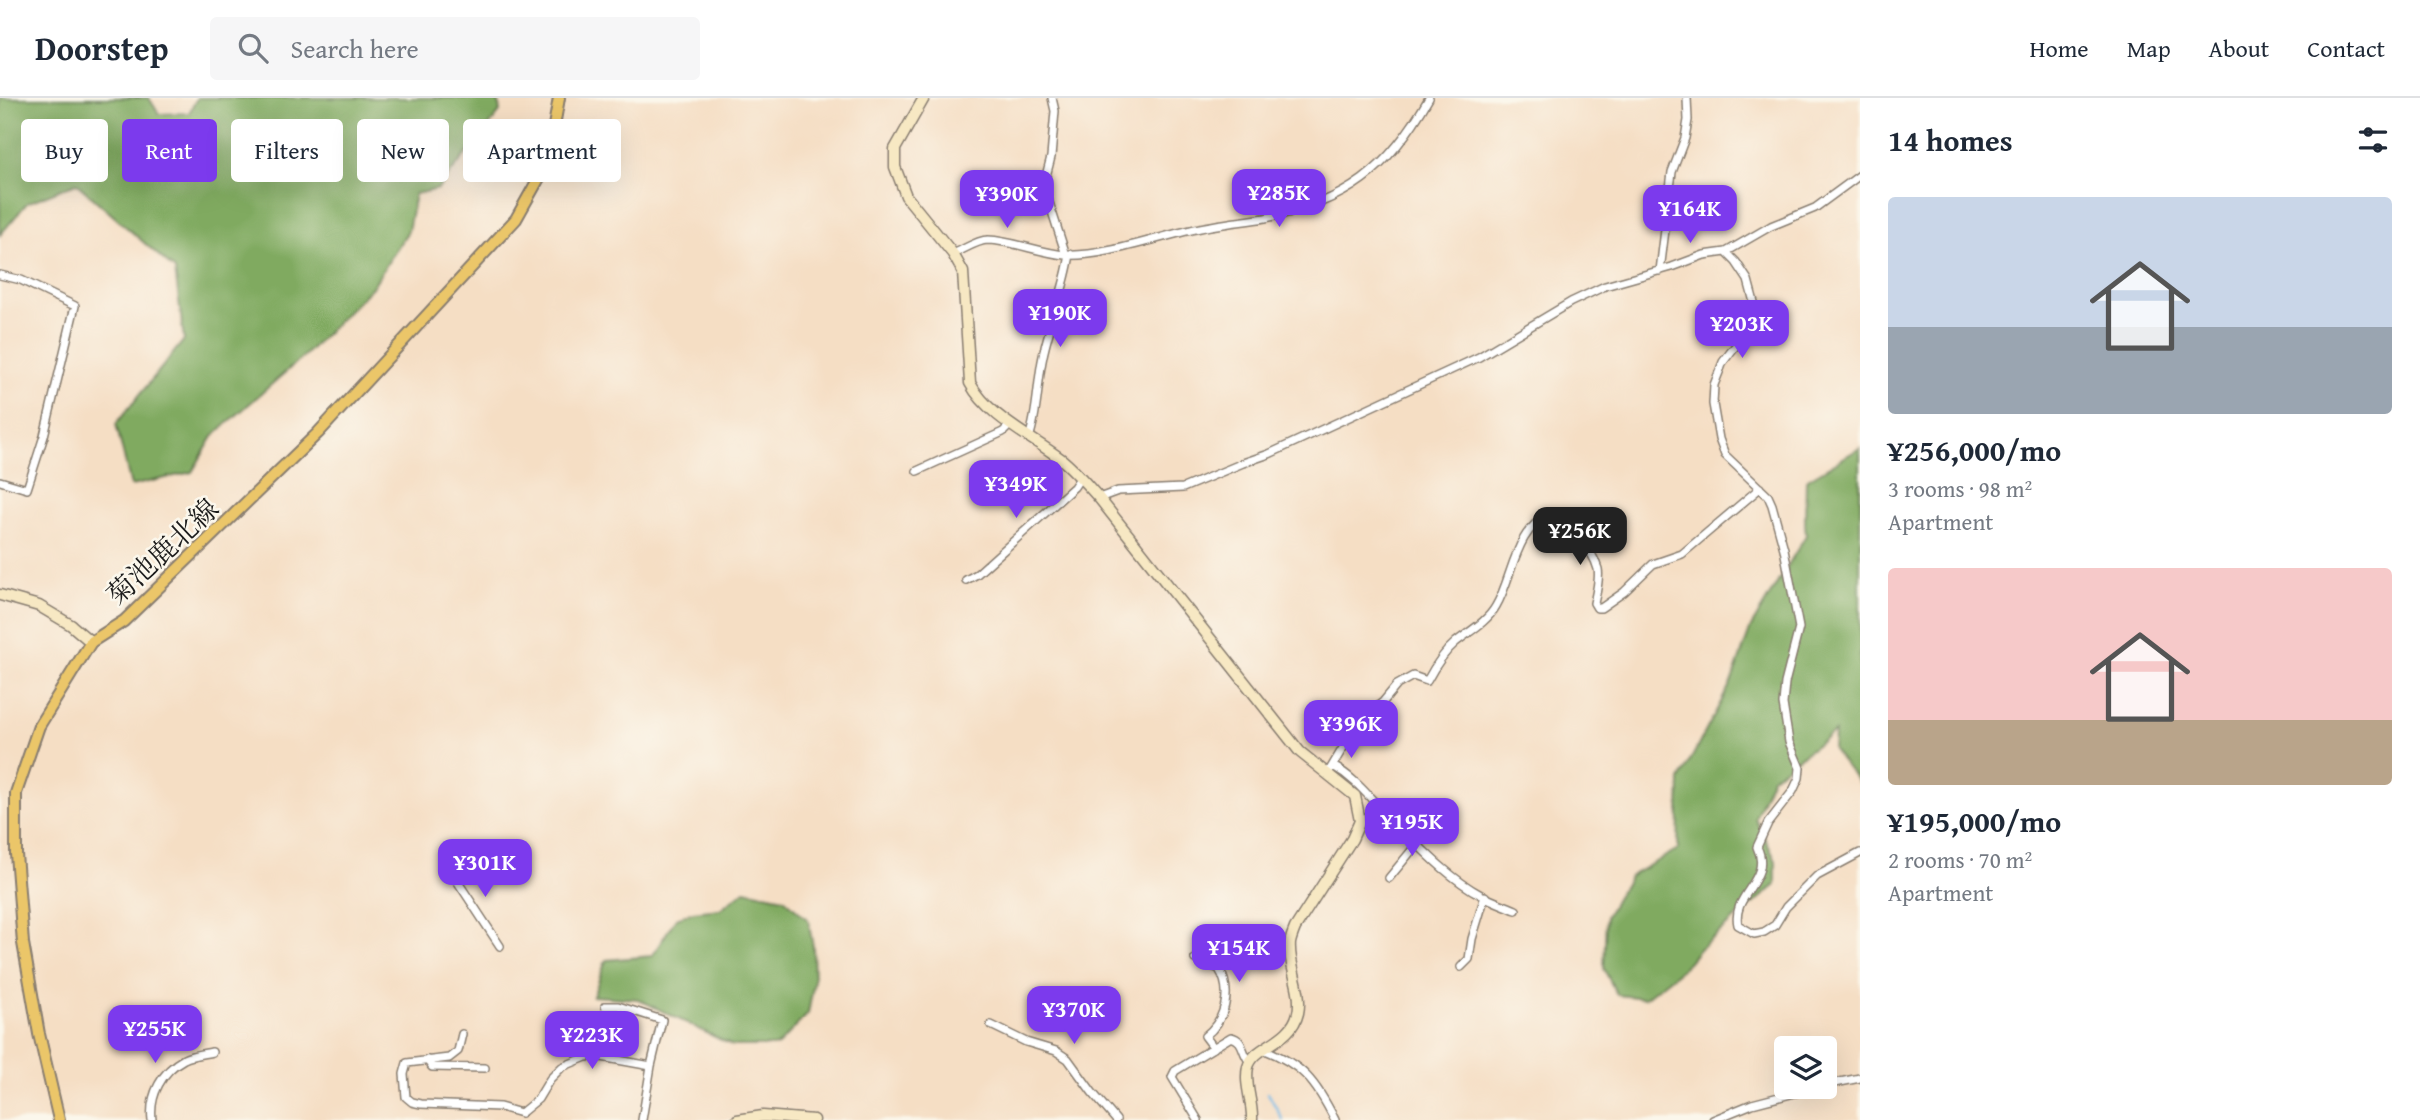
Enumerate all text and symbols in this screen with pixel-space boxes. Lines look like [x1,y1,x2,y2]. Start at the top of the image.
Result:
search box [210,17,700,80]
text: Doorstep [35,24,168,72]
icon: search [234,29,272,67]
text: Search here [290,29,419,68]
text: Home [2030,31,2089,66]
text: Map [2127,31,2171,66]
text: About [2209,31,2269,66]
text: Contact [2307,31,2385,66]
text: 14 homes [1888,118,2013,162]
chip: Buy [21,119,108,182]
chip: Rent [122,119,217,182]
chip: Filters [231,119,343,182]
chip: New [357,119,449,182]
chip: Apartment [463,119,621,182]
icon: filters [2354,121,2392,159]
pin: ¥390K [958,170,1056,230]
pin: ¥285K [1230,170,1328,229]
text: ¥285K [1248,175,1310,208]
text: ¥390K [976,176,1038,209]
pin: ¥164K [1641,186,1739,245]
text: ¥164K [1659,191,1721,224]
icon: home [2077,243,2203,369]
pin: ¥190K [1011,289,1109,349]
text: ¥190K [1029,295,1091,328]
pin: ¥203K [1693,300,1791,360]
text: ¥203K [1711,306,1773,339]
text: ¥256,000/mo [1888,428,2061,472]
pin: ¥349K [967,460,1065,520]
text: ¥349K [985,466,1047,499]
text: 3 rooms · 98 m² [1888,472,2032,505]
street label: 菊池鹿北線 [97,488,227,614]
text: Apartment [1888,505,1993,538]
pin: ¥256K [1531,508,1629,567]
text: ¥256K [1549,513,1611,546]
icon: home [2077,614,2203,740]
pin: ¥396K [1302,700,1400,760]
text: ¥396K [1320,706,1382,739]
pin: ¥195K [1363,798,1461,858]
text: ¥195,000/mo [1888,799,2061,843]
text: ¥195K [1381,804,1443,837]
pin: ¥301K [436,840,534,899]
text: 2 rooms · 70 m² [1888,843,2032,876]
text: ¥301K [454,845,516,878]
text: Apartment [1888,876,1993,909]
pin: ¥154K [1190,924,1288,984]
text: ¥154K [1208,930,1270,963]
pin: ¥370K [1025,986,1123,1046]
text: ¥370K [1043,992,1105,1025]
pin: ¥255K [106,1006,204,1065]
text: ¥255K [124,1011,186,1044]
pin: ¥223K [543,1012,641,1071]
text: ¥223K [561,1017,623,1050]
map controls [1774,1036,1837,1099]
button: layers [1774,1036,1837,1099]

